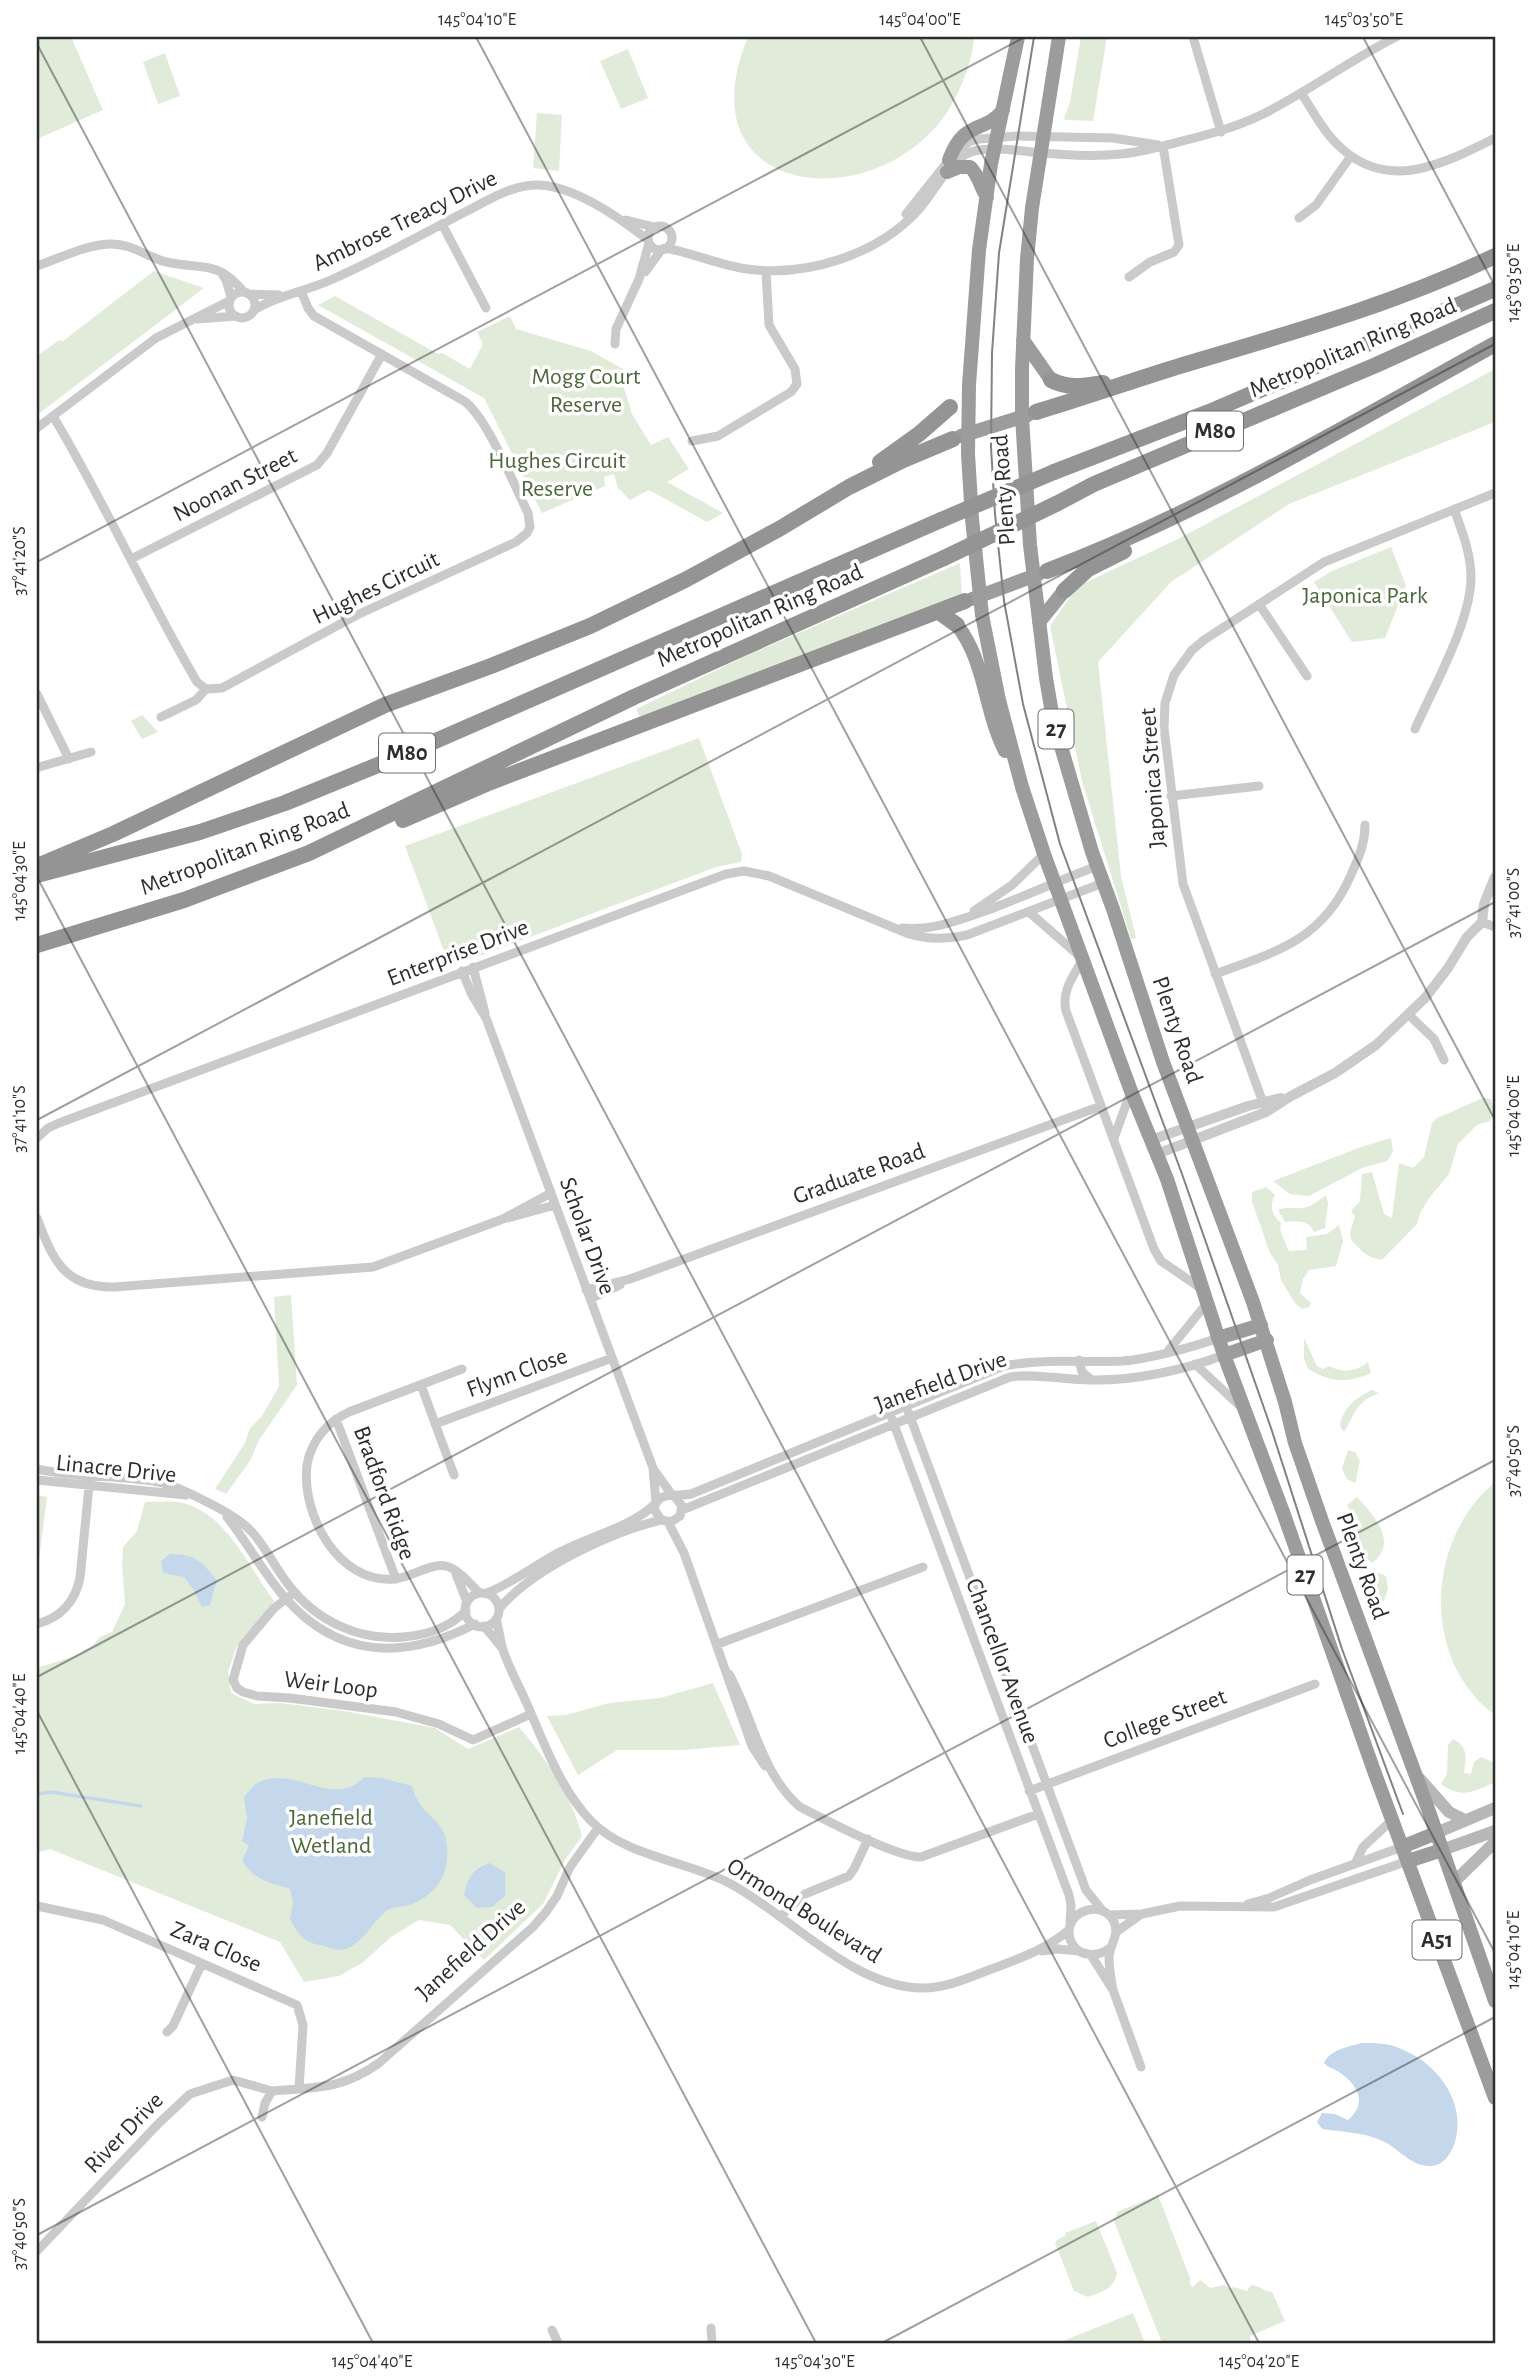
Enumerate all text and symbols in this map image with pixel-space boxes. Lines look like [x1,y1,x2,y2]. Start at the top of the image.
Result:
text: 145°04'10"E [438,11,516,29]
text: 145°04'00"E [879,11,961,29]
text: 145°03'50"E [1325,11,1403,29]
street label: Ambrose Treacy Drive [309,166,501,276]
text: 145°03'50"E [1505,244,1523,322]
street label: Metropolitan Ring Road [1246,294,1460,402]
park label: Mogg Court Reserve [532,365,641,417]
road number: M80 [1187,412,1243,450]
street label: Plenty Road [988,434,1020,546]
street label: Noonan Street [169,443,301,526]
park label: Hughes Circuit Reserve [488,449,626,501]
text: 37°41'20"S [11,526,29,596]
street label: Hughes Circuit [309,547,443,629]
street label: Metropolitan Ring Road [654,560,866,672]
park label: Japonica Park [1302,584,1428,608]
street label: Japonica Street [1136,707,1170,849]
road number: 27 [1038,709,1074,748]
road number: M80 [379,734,435,772]
street label: Metropolitan Ring Road [137,798,353,900]
text: 145°04'30"E [11,841,29,921]
text: 37°41'00"S [1505,868,1523,938]
street label: Enterprise Drive [384,915,532,991]
street label: Plenty Road [1148,973,1206,1087]
text: 145°04'00"E [1505,1075,1523,1157]
text: 37°41'10"S [11,1085,29,1153]
street label: Graduate Road [790,1139,928,1209]
street label: Scholar Drive [555,1174,619,1298]
street label: Flynn Close [463,1344,571,1402]
street label: Janefield Drive [872,1347,1010,1417]
street label: Bradford Ridge [349,1423,419,1563]
text: 37°40'50"S [1505,1425,1523,1497]
street label: Linacre Drive [55,1451,177,1487]
street label: Plenty Road [1332,1510,1392,1622]
road number: 27 [1288,1556,1322,1594]
street label: Chancellor Avenue [961,1575,1043,1747]
street label: Weir Loop [283,1667,379,1703]
text: 145°04'40"E [11,1673,29,1754]
street label: College Street [1100,1684,1230,1753]
park label: Janefield Wetland [289,1806,373,1858]
street label: Ormond Boulevard [723,1854,885,1968]
street label: Janefield Drive [412,1895,530,2005]
text: 145°04'10"E [1505,1911,1523,1989]
street label: Zara Close [167,1917,265,1977]
road number: A51 [1412,1921,1462,1960]
street label: River Drive [80,2088,168,2178]
text: 37°40'50"S [11,2198,29,2270]
text: 145°04'40"E [332,2353,413,2371]
text: 145°04'30"E [775,2353,855,2371]
text: 145°04'20"E [1219,2353,1299,2371]

